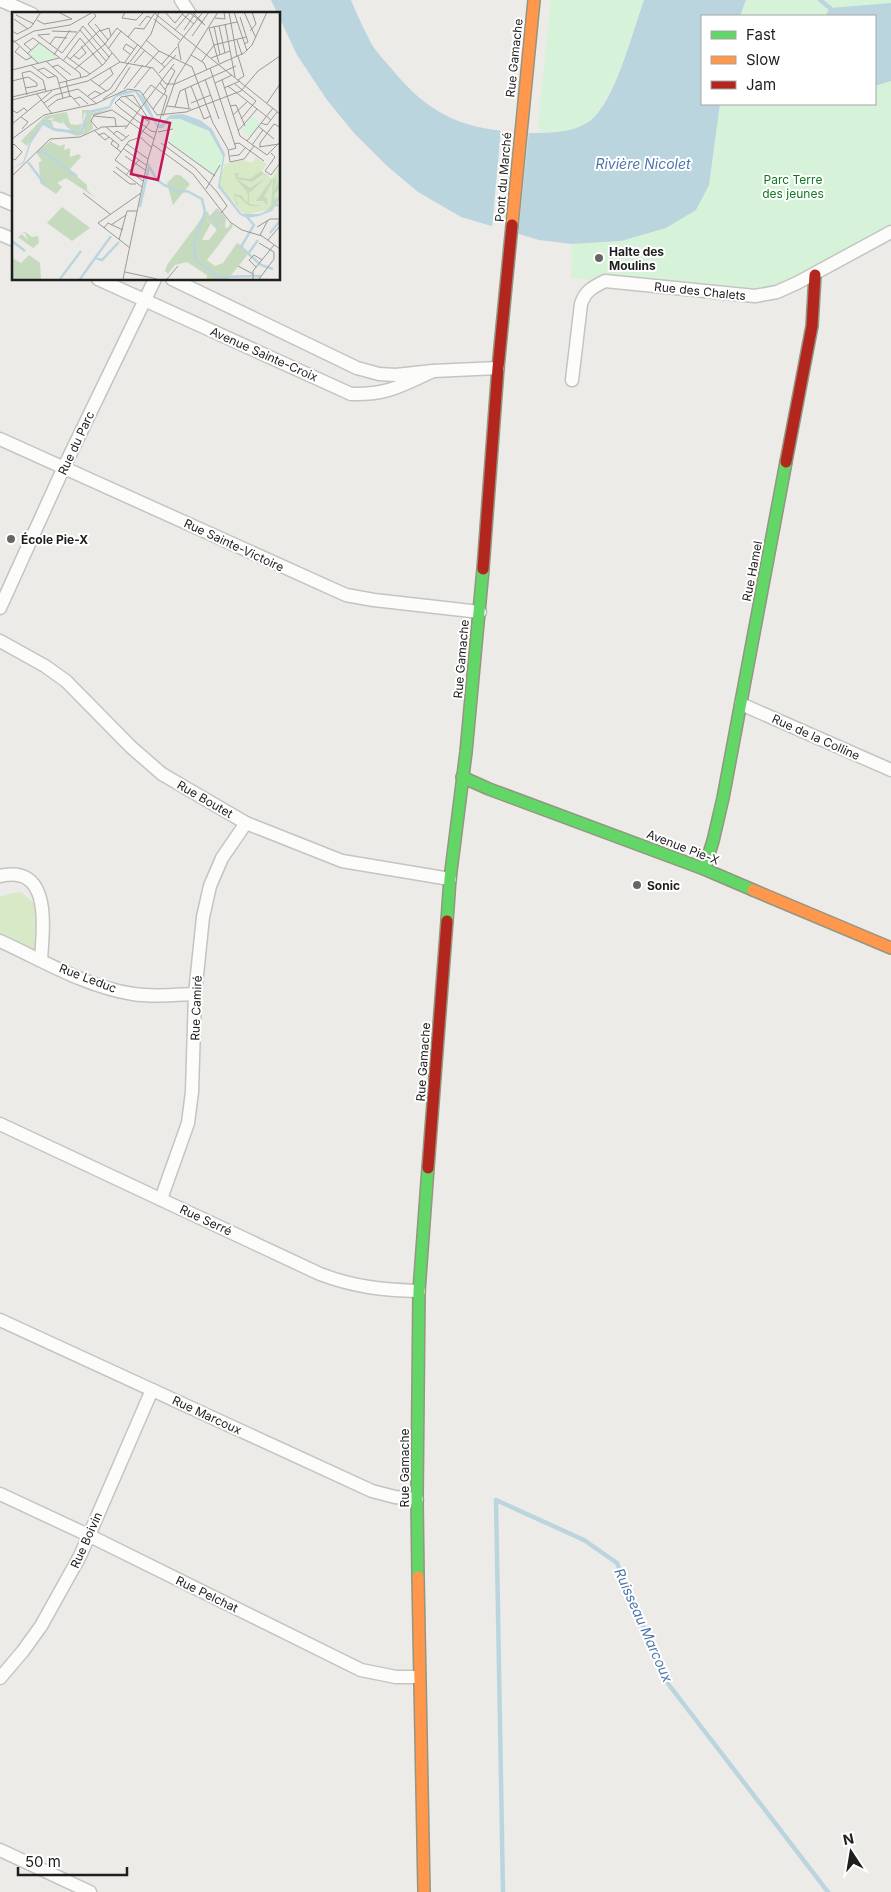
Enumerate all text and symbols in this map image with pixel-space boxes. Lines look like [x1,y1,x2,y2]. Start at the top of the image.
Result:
inset map [12,12,280,280]
legend [701,15,876,105]
street label: Rue Gamache [502,18,526,98]
text: Fast [746,25,776,44]
text: Slow [746,50,780,69]
text: Jam [746,75,776,94]
street label: Pont du Marché [492,132,514,222]
water label: Rivière Nicolet [595,155,691,172]
park label: Parc Terre des jeunes [762,172,824,201]
place label: Halte des Moulins [609,244,664,273]
marker: Halte des Moulins [593,252,605,264]
street label: Rue des Chalets [654,279,746,303]
street label: Avenue Sainte-Croix [208,324,320,385]
street label: Rue du Parc [55,409,97,477]
street label: Rue Sainte-Victoire [182,515,286,575]
place label: École Pie-X [21,532,88,547]
marker: École Pie-X [5,533,17,545]
street label: Rue Hamel [739,539,765,603]
street label: Rue Gamache [450,619,472,699]
street label: Rue de la Colline [770,711,862,763]
street label: Rue Boutet [174,777,236,821]
street label: Avenue Pie-X [645,826,721,868]
place label: Sonic [647,878,680,893]
marker: Sonic [631,879,643,891]
street label: Rue Leduc [57,960,119,996]
street label: Rue Camiré [187,975,205,1041]
street label: Rue Gamache [413,1022,433,1102]
street label: Rue Serré [177,1201,235,1239]
street label: Rue Marcoux [170,1392,244,1438]
street label: Rue Gamache [397,1428,412,1508]
street label: Rue Boivin [67,1510,105,1570]
water label: Ruisseau Marcoux [611,1565,677,1685]
street label: Rue Pelchat [173,1573,241,1616]
north arrow [826,1827,876,1877]
text: N [841,1829,855,1848]
scale bar [18,1844,126,1876]
text: 50 m [25,1852,61,1871]

